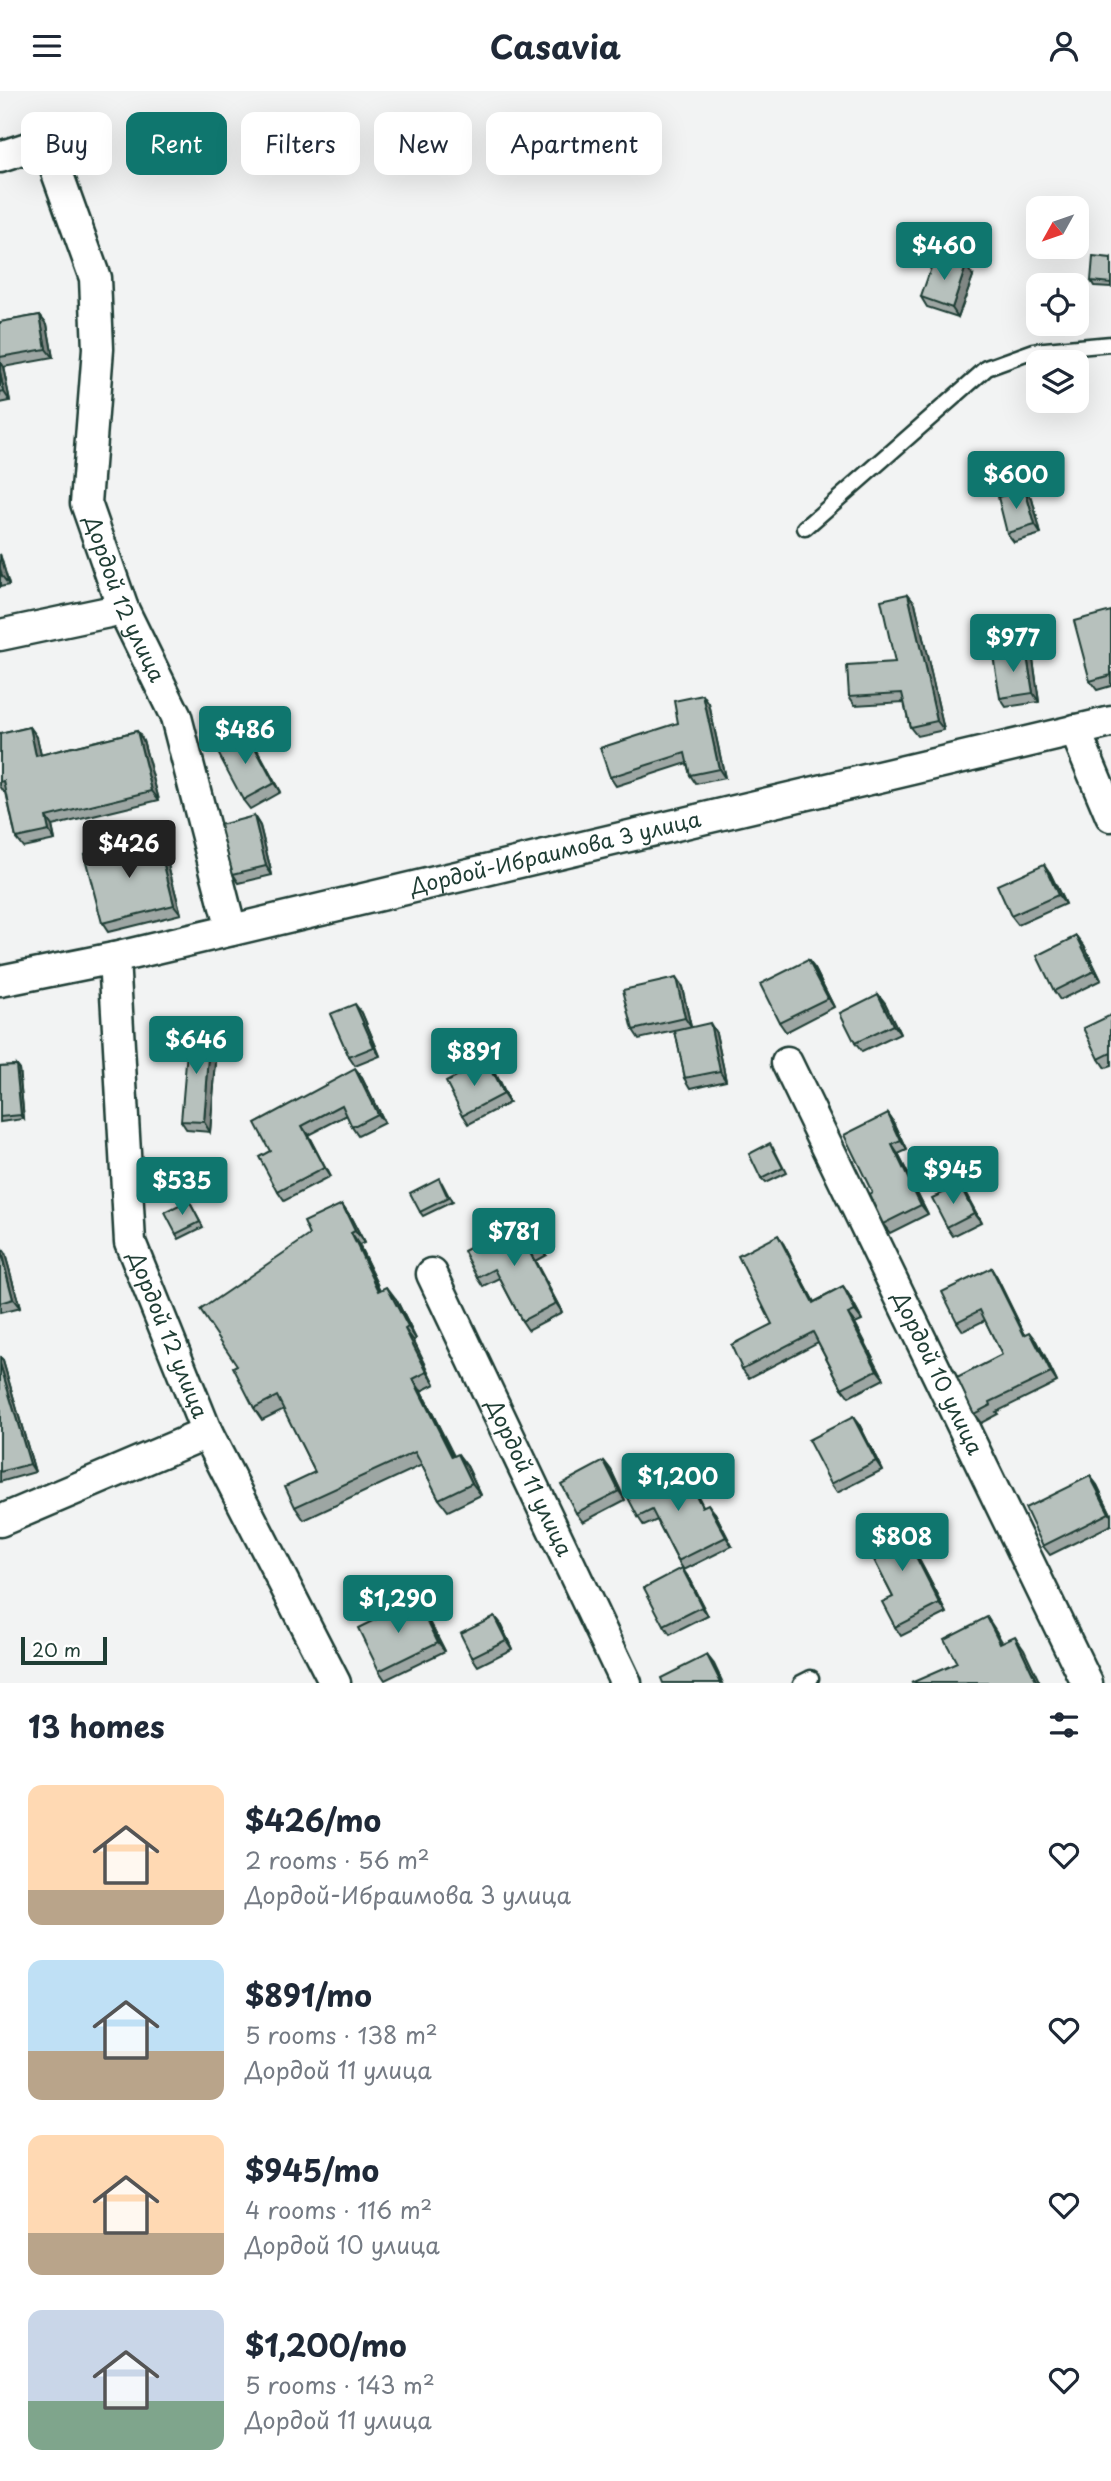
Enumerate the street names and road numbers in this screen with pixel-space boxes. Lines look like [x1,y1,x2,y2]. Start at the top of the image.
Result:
street label: Дордой 12 улица [77,510,175,688]
street label: Дордой-Ибраимова 3 улица [405,801,704,902]
street label: Дордой 12 улица [121,1245,218,1423]
street label: Дордой 10 улица [886,1285,993,1460]
street label: Дордой 11 улица [479,1392,582,1562]

